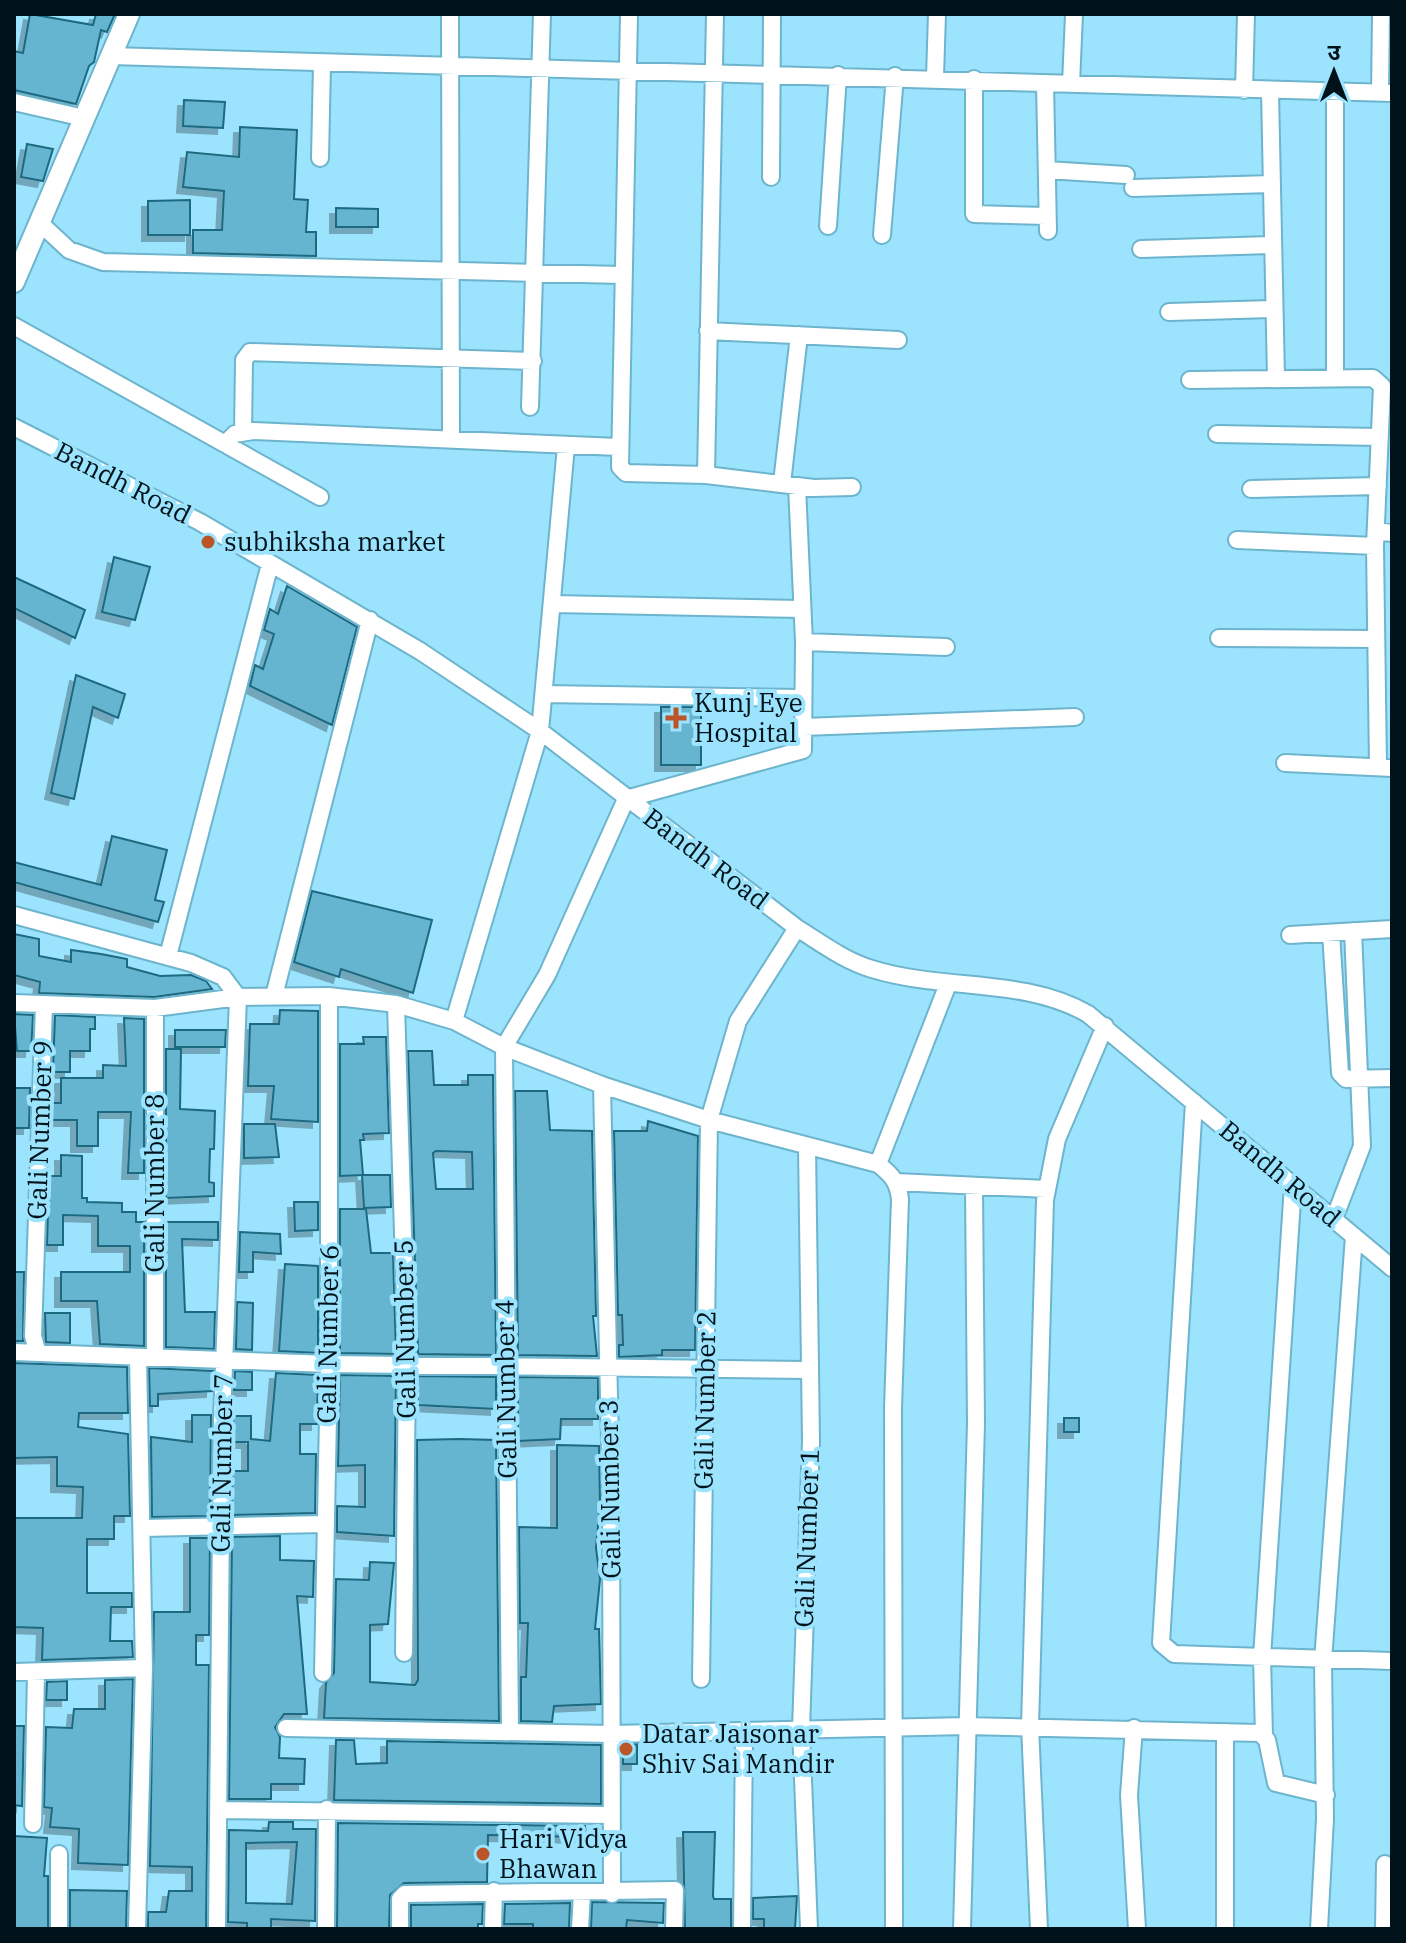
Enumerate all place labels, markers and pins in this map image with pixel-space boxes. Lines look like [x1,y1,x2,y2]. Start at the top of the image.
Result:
place label: subhiksha market [224,524,445,558]
marker: subhiksha market [199,533,217,551]
place label: Kunj Eye Hospital [694,685,803,749]
marker: Kunj Eye Hospital [665,707,687,729]
place label: Datar Jaisonar Shiv Sai Mandir [642,1716,835,1780]
marker: Datar Jaisonar Shiv Sai Mandir [617,1740,635,1758]
place label: Hari Vidya Bhawan [499,1821,628,1885]
marker: Hari Vidya Bhawan [474,1845,492,1863]

